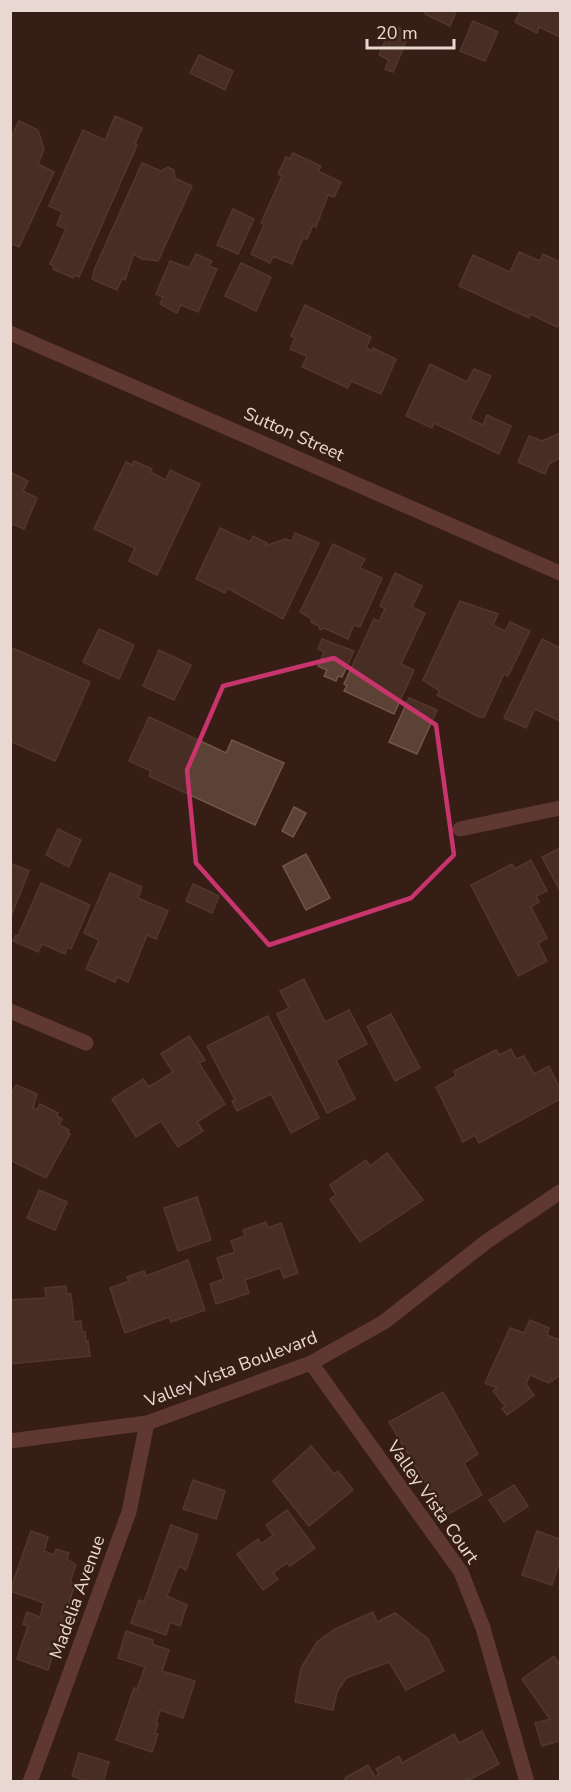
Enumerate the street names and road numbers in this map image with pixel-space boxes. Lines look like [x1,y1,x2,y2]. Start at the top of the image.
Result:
street label: Sutton Street [240,401,349,467]
street label: Valley Vista Boulevard [140,1325,321,1413]
street label: Valley Vista Court [381,1435,485,1569]
street label: Madelia Avenue [44,1532,110,1662]

